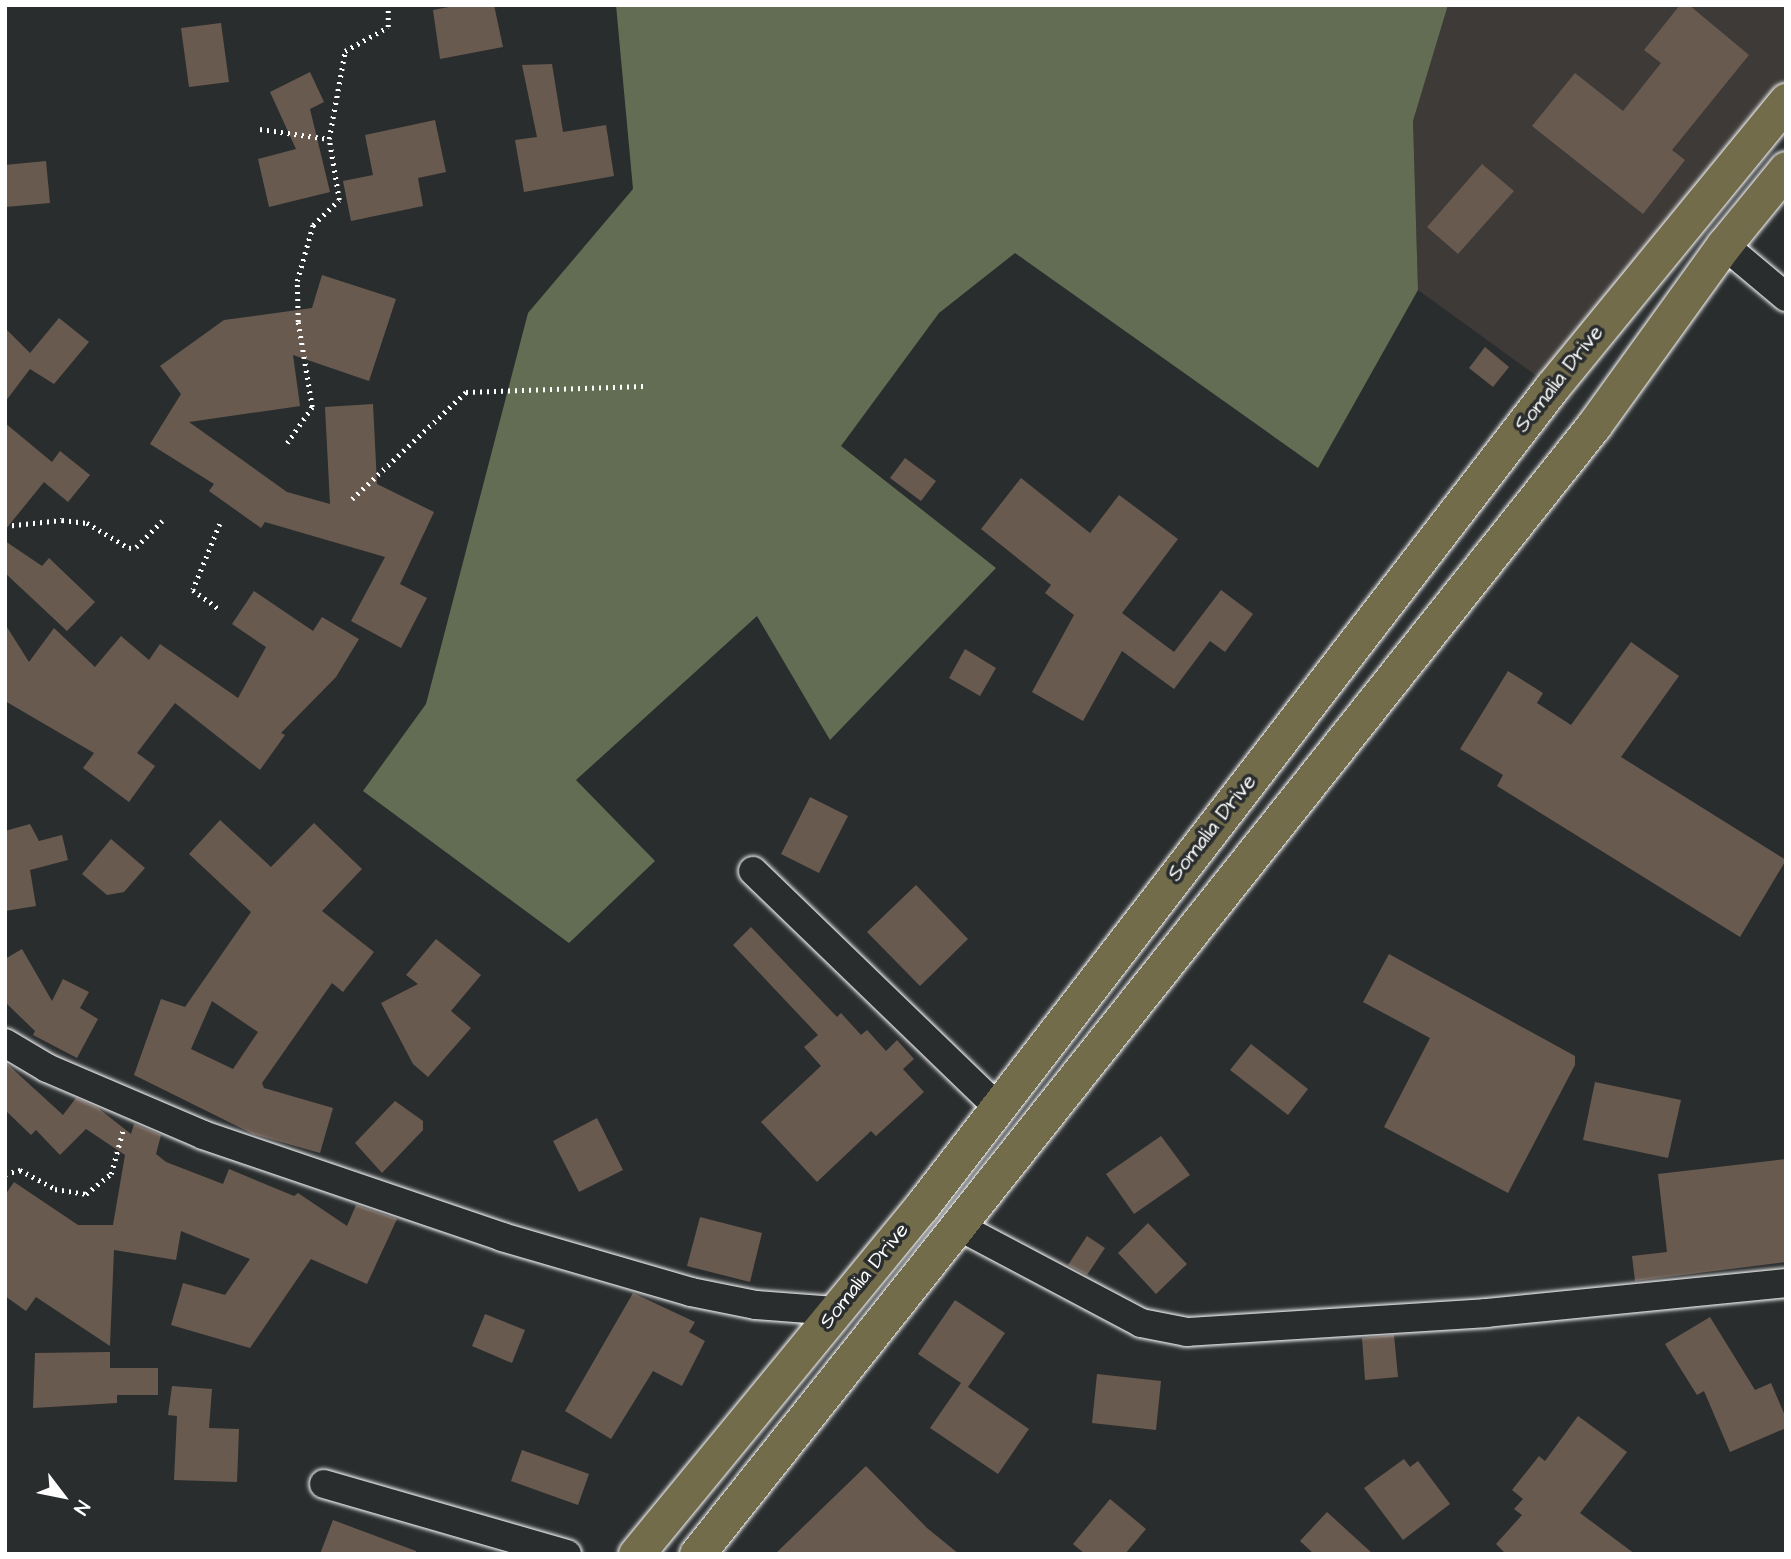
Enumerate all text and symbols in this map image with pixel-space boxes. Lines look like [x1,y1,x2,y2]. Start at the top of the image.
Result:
street label: Somalia Drive [1510,321,1608,437]
street label: Somalia Drive [1163,770,1261,886]
street label: Somalia Drive [814,1218,914,1334]
north arrow [28,1461,98,1531]
text: N [67,1495,96,1520]

